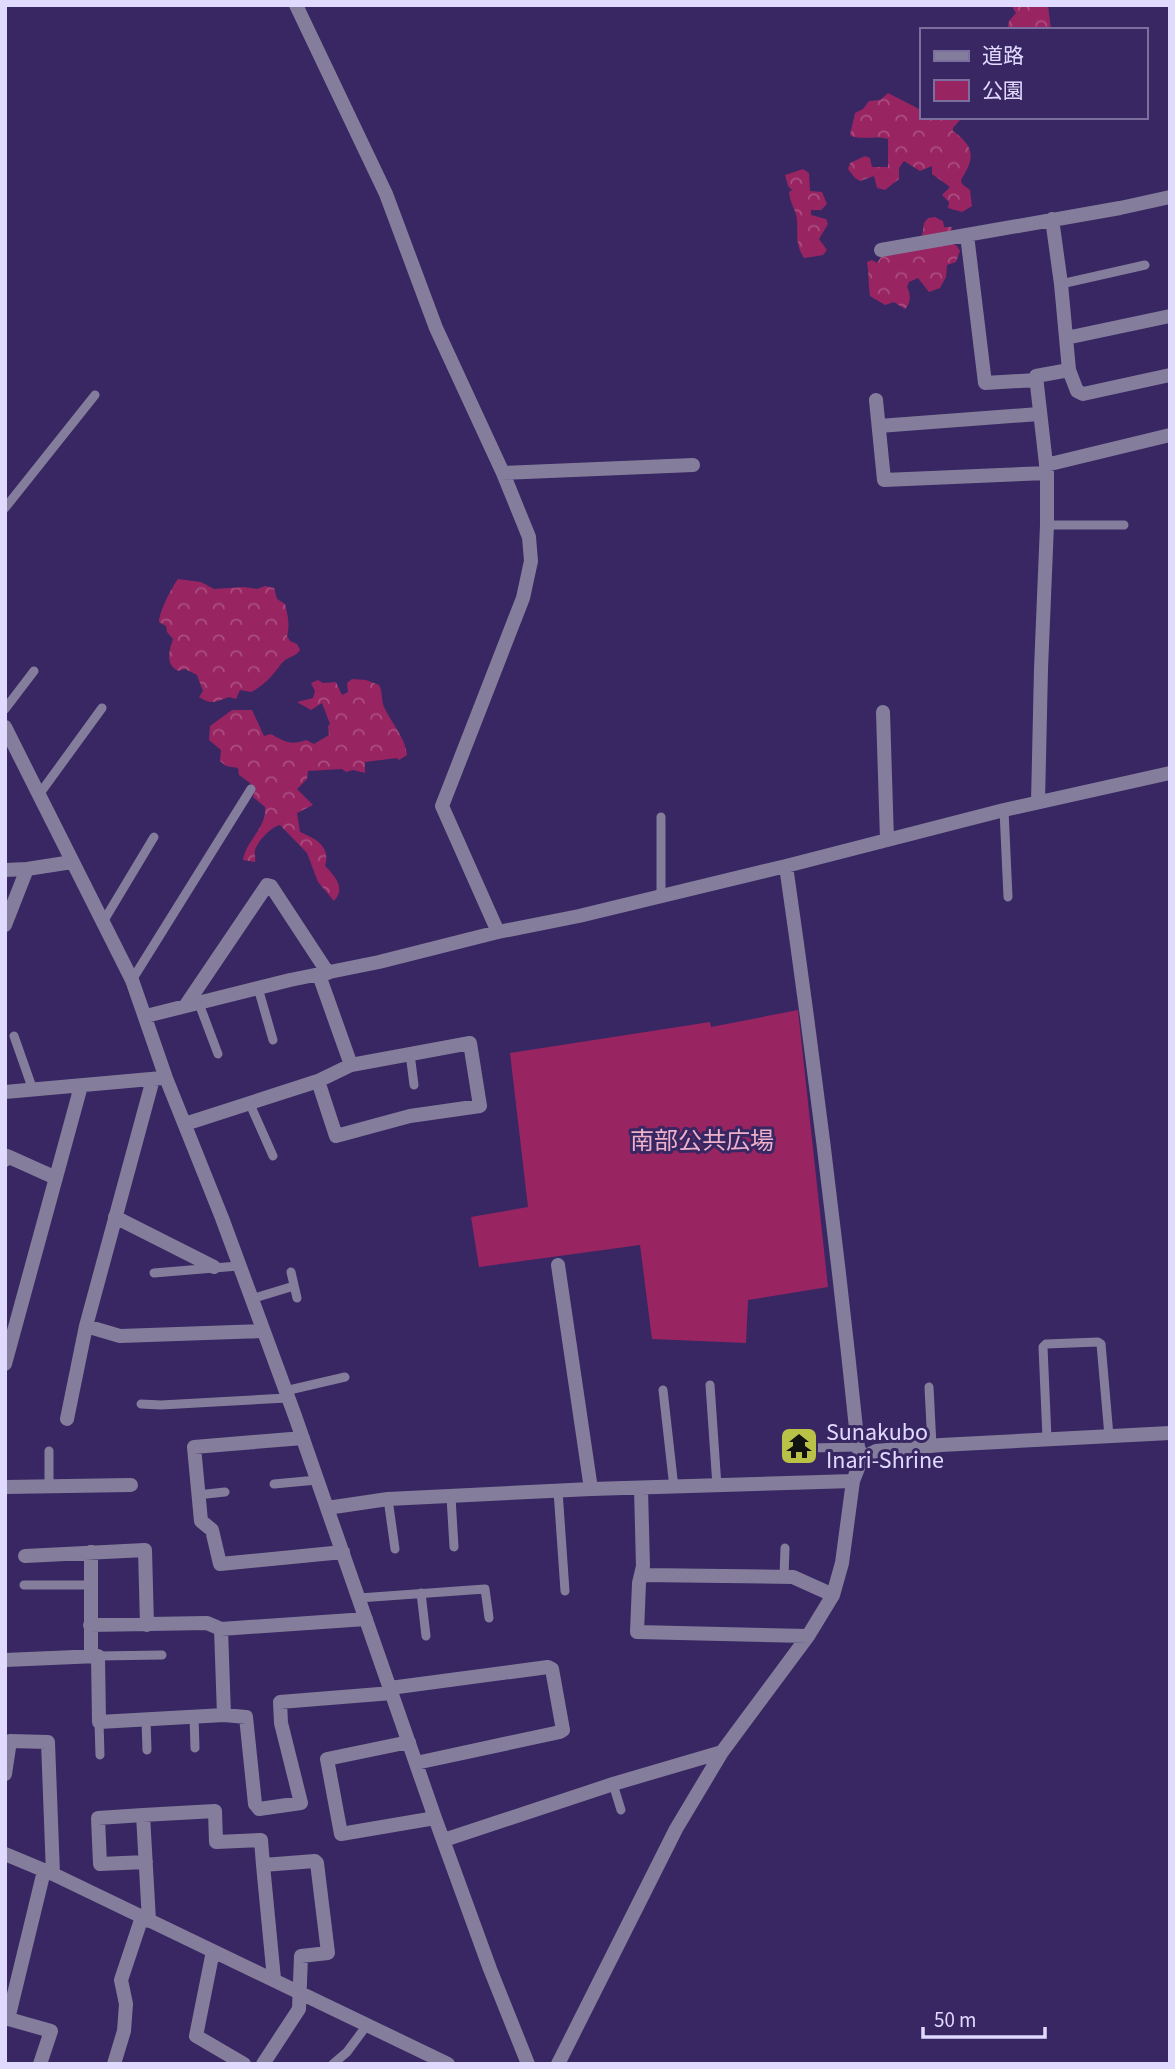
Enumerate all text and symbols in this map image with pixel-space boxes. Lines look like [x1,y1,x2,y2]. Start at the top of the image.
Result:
legend [920,28,1147,119]
text: 道路 [982,41,1024,71]
text: 公園 [982,76,1024,106]
park label: 南部公共広場 [630,1124,774,1159]
place label: Sunakubo Inari-Shrine [826,1415,944,1478]
temple icon: Sunakubo Inari-Shrine [778,1425,820,1467]
scale bar [923,1996,1046,2040]
text: 50 m [934,2005,976,2035]

